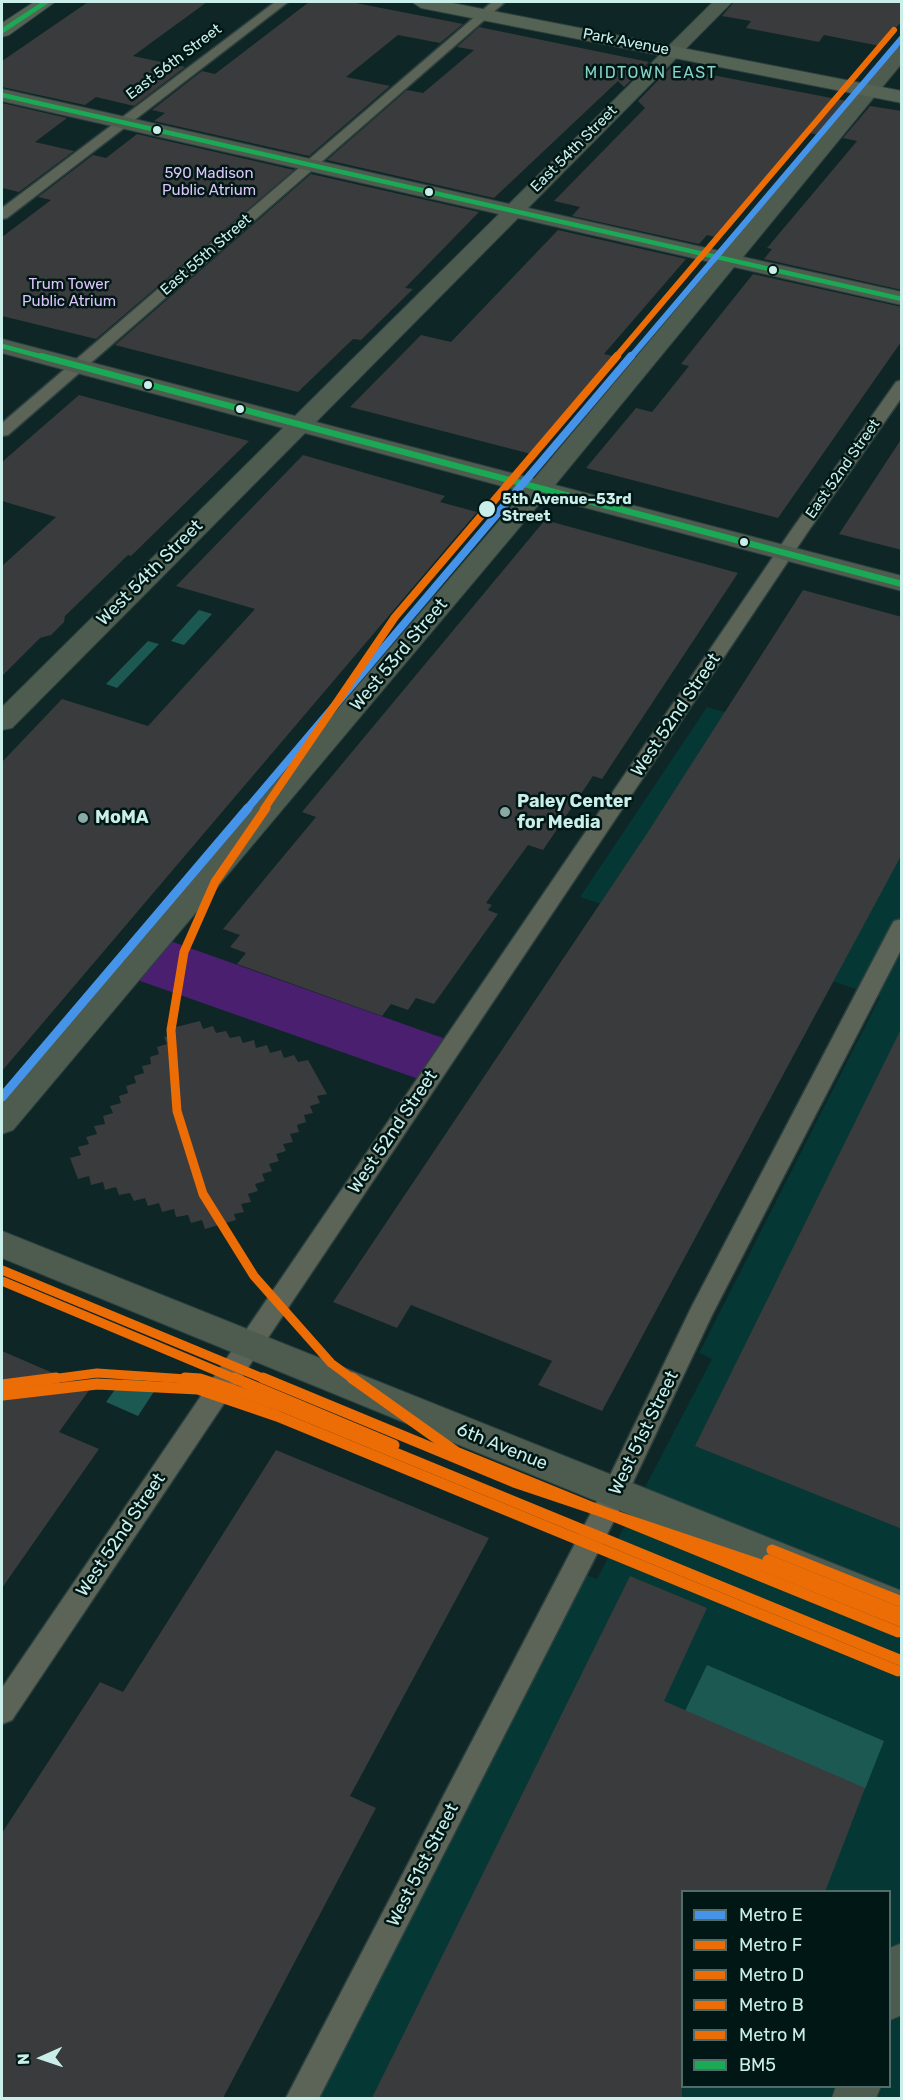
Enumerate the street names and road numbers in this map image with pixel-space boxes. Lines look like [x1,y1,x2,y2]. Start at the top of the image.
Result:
street label: East 56th Street [123,20,225,104]
street label: Park Avenue [581,25,671,59]
street label: East 54th Street [527,102,621,196]
street label: East 55th Street [157,211,255,299]
street label: East 52nd Street [802,416,884,522]
street label: West 54th Street [92,515,208,631]
street label: West 53rd Street [346,594,452,716]
street label: West 52nd Street [627,649,725,781]
street label: West 52nd Street [344,1066,442,1198]
street label: West 51st Street [605,1367,683,1499]
street label: 6th Avenue [453,1419,551,1475]
street label: West 52nd Street [72,1469,170,1601]
street label: West 51st Street [383,1800,463,1930]

